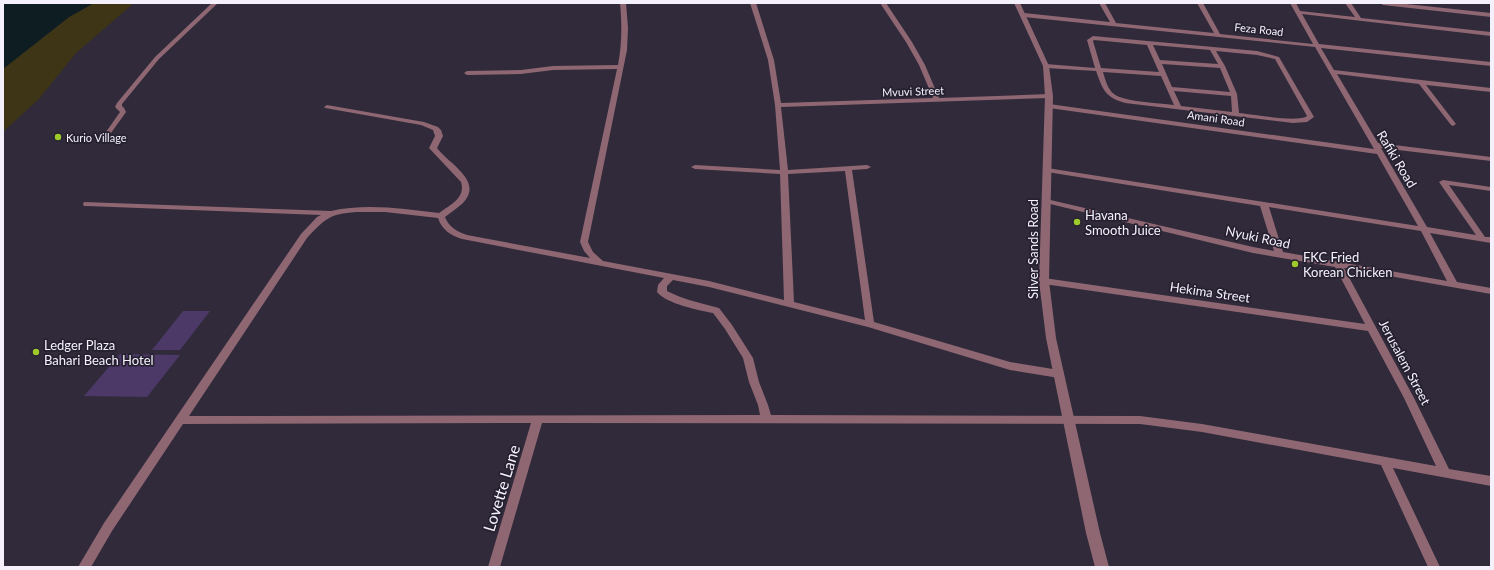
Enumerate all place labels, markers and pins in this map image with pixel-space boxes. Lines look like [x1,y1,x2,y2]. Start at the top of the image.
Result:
place label: Kurio Village [66,131,127,144]
marker: Kurio Village [53,132,63,142]
place label: Havana Smooth Juice [1085,207,1161,238]
marker: Havana Smooth Juice [1072,217,1082,227]
place label: FKC Fried Korean Chicken [1303,249,1392,280]
marker: FKC Fried Korean Chicken [1290,259,1300,269]
place label: Ledger Plaza Bahari Beach Hotel [44,337,154,368]
marker: Ledger Plaza Bahari Beach Hotel [31,347,41,357]

